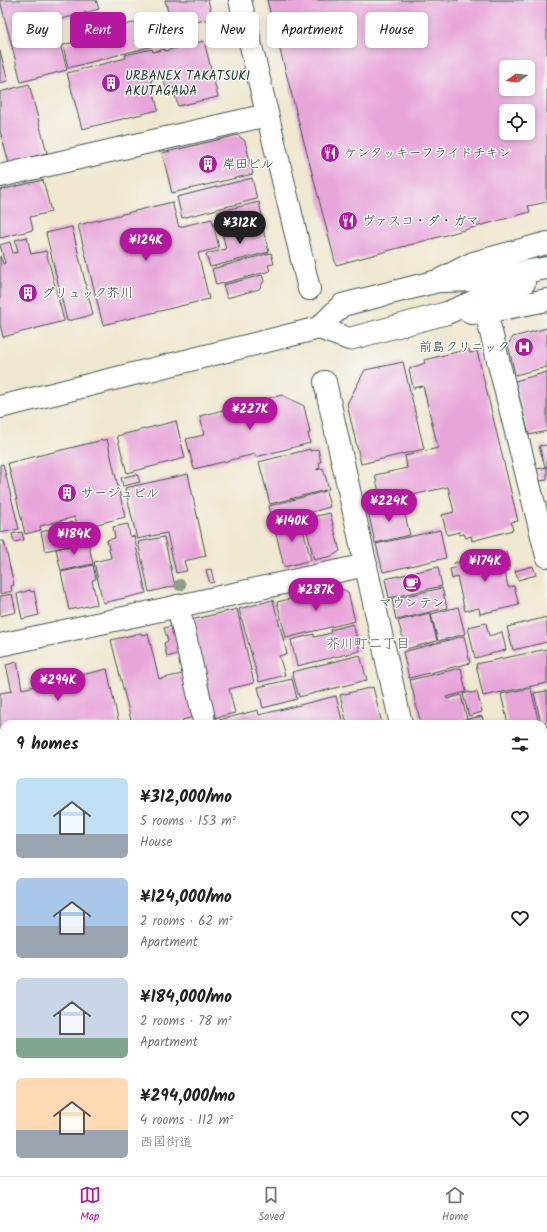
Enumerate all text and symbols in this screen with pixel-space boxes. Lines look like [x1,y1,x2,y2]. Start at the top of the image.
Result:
chip: Buy [12,12,62,48]
chip: Rent [70,12,126,48]
chip: Filters [134,12,198,48]
chip: New [206,12,259,48]
chip: Apartment [267,12,357,48]
chip: House [365,12,428,48]
north arrow [499,60,535,96]
map controls [499,60,535,140]
place label: URBANEX TAKATSUKI AKUTAGAWA [125,66,250,102]
building icon: URBANEX TAKATSUKI AKUTAGAWA [100,72,122,94]
button: locate [499,104,535,140]
restaurant icon: ケンタッキーフライドチキン [319,142,341,164]
place label: ケンタッキーフライドチキン [344,143,511,164]
building icon: 岸田ビル [197,153,219,175]
place label: 岸田ビル [222,154,274,175]
restaurant icon: ヴァスコ・ダ・ガマ [337,210,359,232]
pin: ¥312K [212,211,268,245]
place label: ヴァスコ・ダ・ガマ [362,211,479,232]
text: ¥312K [223,213,257,234]
pin: ¥124K [118,228,174,262]
text: ¥124K [129,230,163,251]
building icon: グリュック芥川 [17,282,39,304]
place label: グリュック芥川 [42,283,133,304]
hospital icon: 前島クリニック [513,336,535,358]
place label: 前島クリニック [419,337,510,358]
pin: ¥227K [222,397,278,431]
text: ¥227K [231,399,269,420]
building icon: サージュビル [56,482,78,504]
place label: サージュビル [81,483,159,504]
pin: ¥224K [361,489,417,523]
text: ¥224K [370,491,408,512]
pin: ¥140K [264,509,320,543]
text: ¥140K [275,511,309,532]
pin: ¥184K [46,522,102,556]
text: ¥184K [57,524,91,545]
pin: ¥174K [457,549,513,583]
text: ¥174K [469,551,501,572]
cafe icon: マウンテン [401,572,423,594]
pin: ¥287K [288,578,344,612]
text: ¥287K [297,580,335,601]
place label: マウンテン [379,593,445,614]
district label: 芥川町二丁目 [326,633,410,655]
pin: ¥294K [30,668,86,702]
text: ¥294K [39,670,77,691]
text: 9 homes [16,731,79,758]
icon: filters [509,733,531,755]
text: ¥312,000/mo [140,784,232,811]
icon: home [48,794,96,842]
icon: heart [509,807,531,829]
text: 5 rooms · 153 m² [140,811,236,832]
text: House [140,832,172,853]
text: ¥124,000/mo [140,884,232,911]
icon: home [48,894,96,942]
icon: heart [509,907,531,929]
text: 2 rooms · 62 m² [140,911,233,932]
text: Apartment [140,932,198,953]
text: ¥184,000/mo [140,984,232,1011]
icon: home [48,994,96,1042]
icon: heart [509,1007,531,1029]
text: 2 rooms · 78 m² [140,1011,232,1032]
text: Apartment [140,1032,198,1053]
text: ¥294,000/mo [140,1083,235,1110]
icon: home [48,1094,96,1142]
icon: heart [509,1107,531,1129]
text: 4 rooms · 112 m² [140,1110,233,1131]
text: 西国街道 [140,1132,192,1153]
tab: Map [79,1184,101,1226]
tab: Saved [258,1184,285,1226]
tab: Home [442,1184,468,1226]

